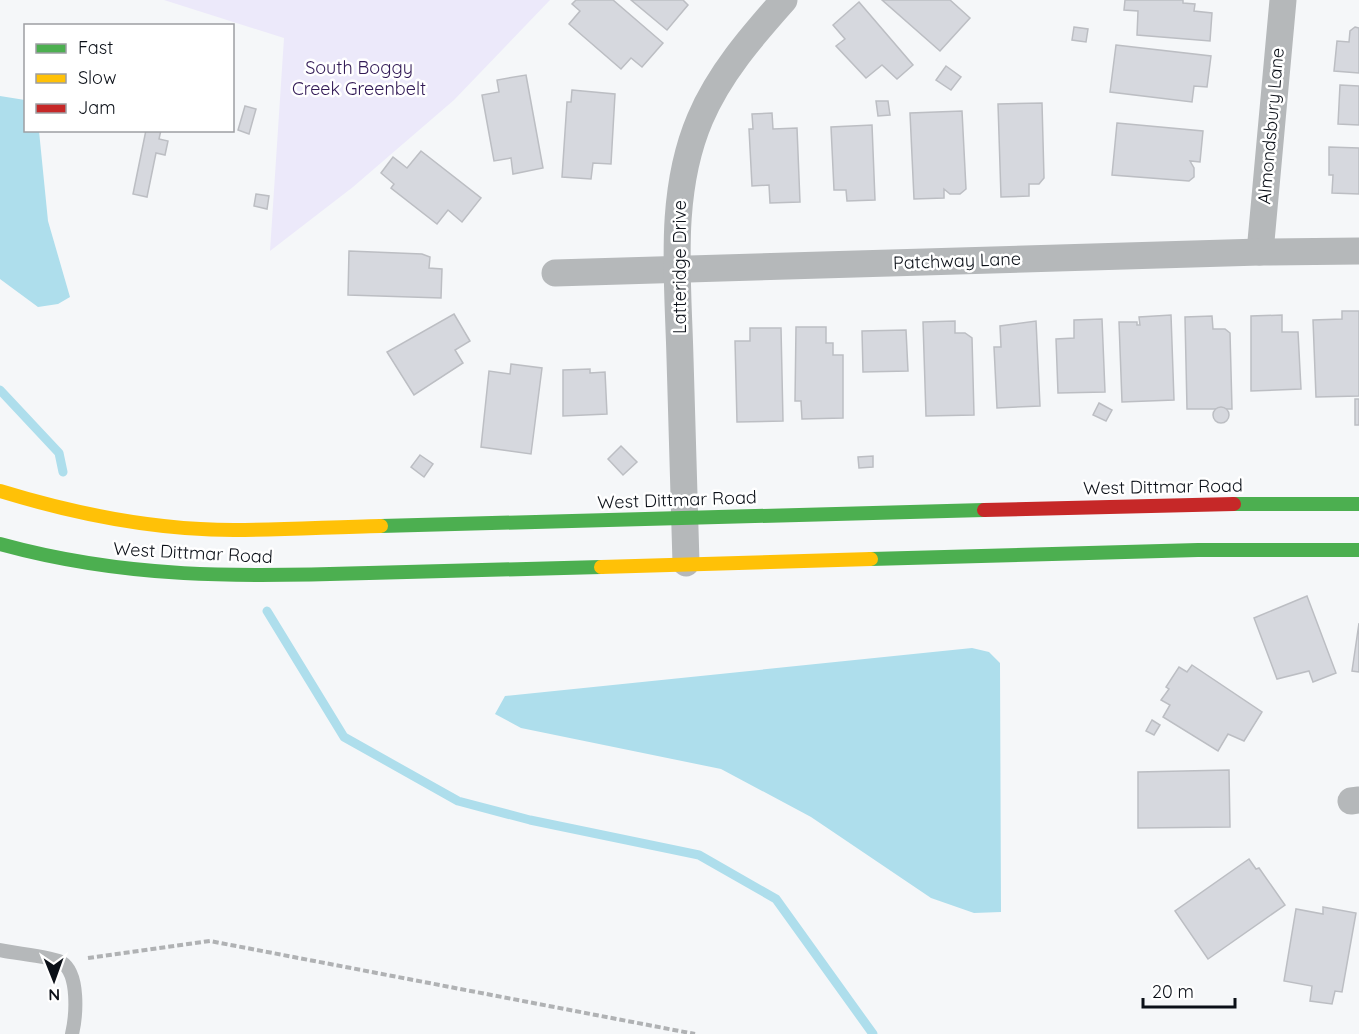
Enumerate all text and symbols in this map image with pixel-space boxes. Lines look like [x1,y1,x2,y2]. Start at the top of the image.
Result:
legend [24,24,234,132]
text: Fast [78,36,113,59]
street label: Almondsbury Lane [1252,47,1289,205]
park label: South Boggy Creek Greenbelt [292,56,426,100]
text: Slow [78,66,116,89]
text: Jam [78,96,116,119]
street label: Latteridge Drive [668,200,691,334]
street label: Patchway Lane [893,247,1021,274]
street label: West Dittmar Road [1083,474,1243,499]
street label: West Dittmar Road [597,485,757,514]
street label: West Dittmar Road [113,537,273,568]
north arrow [24,950,84,1010]
scale bar [1143,971,1234,1009]
text: 20 m [1152,980,1194,1003]
text: N [48,985,60,1005]

